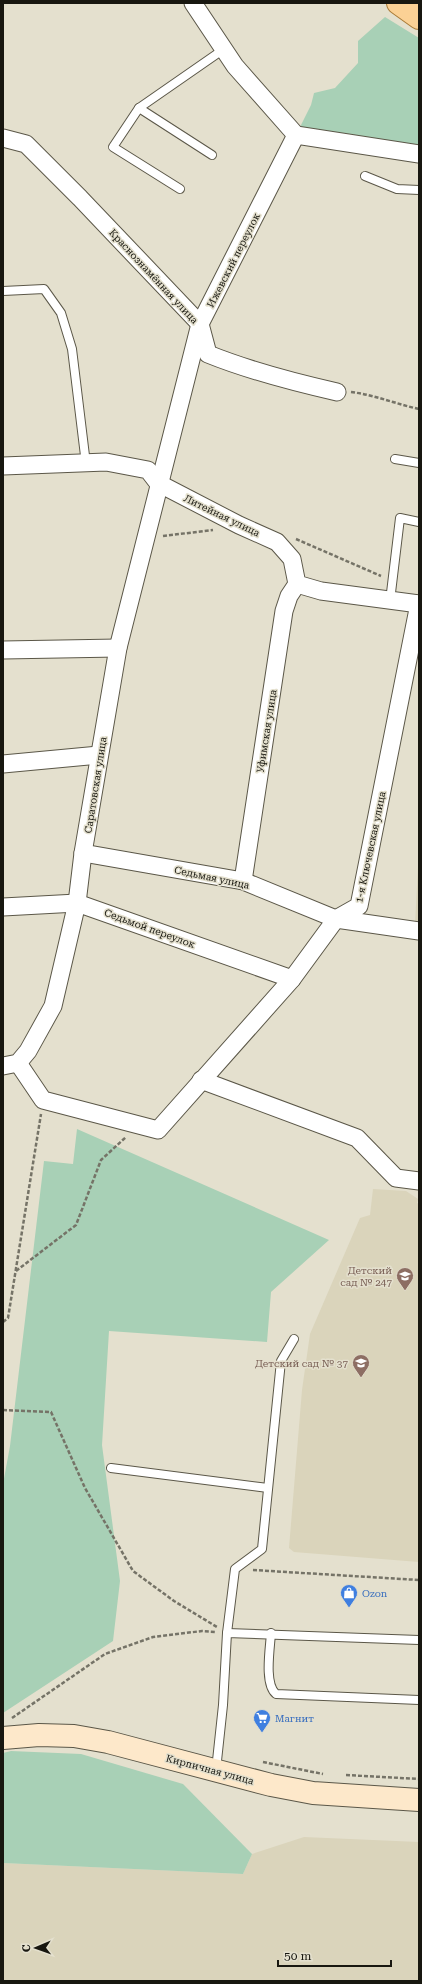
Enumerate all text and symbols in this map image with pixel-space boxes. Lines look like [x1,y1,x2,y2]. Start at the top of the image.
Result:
street label: Ижевский переулок [205,210,262,309]
street label: Краснознамённая улица [107,227,201,326]
street label: Литейная улица [182,492,262,539]
street label: Уфимская улица [254,688,279,773]
street label: Саратовская улица [82,735,109,834]
street label: 1-я Ключевская улица [353,790,388,904]
street label: Седьмая улица [173,864,251,891]
street label: Седьмой переулок [103,907,197,950]
place label: Детский сад № 247 [340,1265,392,1288]
school or university icon: Детский сад № 247 [395,1266,415,1291]
school or university icon: Детский сад № 37 [351,1353,371,1378]
place label: Детский сад № 37 [255,1358,348,1369]
shop icon: Ozon [339,1583,359,1608]
place label: Ozon [362,1588,388,1599]
supermarket icon: Магнит [252,1708,272,1733]
place label: Магнит [275,1713,314,1724]
street label: Кирпичная улица [165,1752,256,1787]
north arrow [16,1928,56,1968]
scale bar [278,1942,391,1968]
text: С [20,1944,33,1952]
text: 50 m [284,1949,311,1963]

